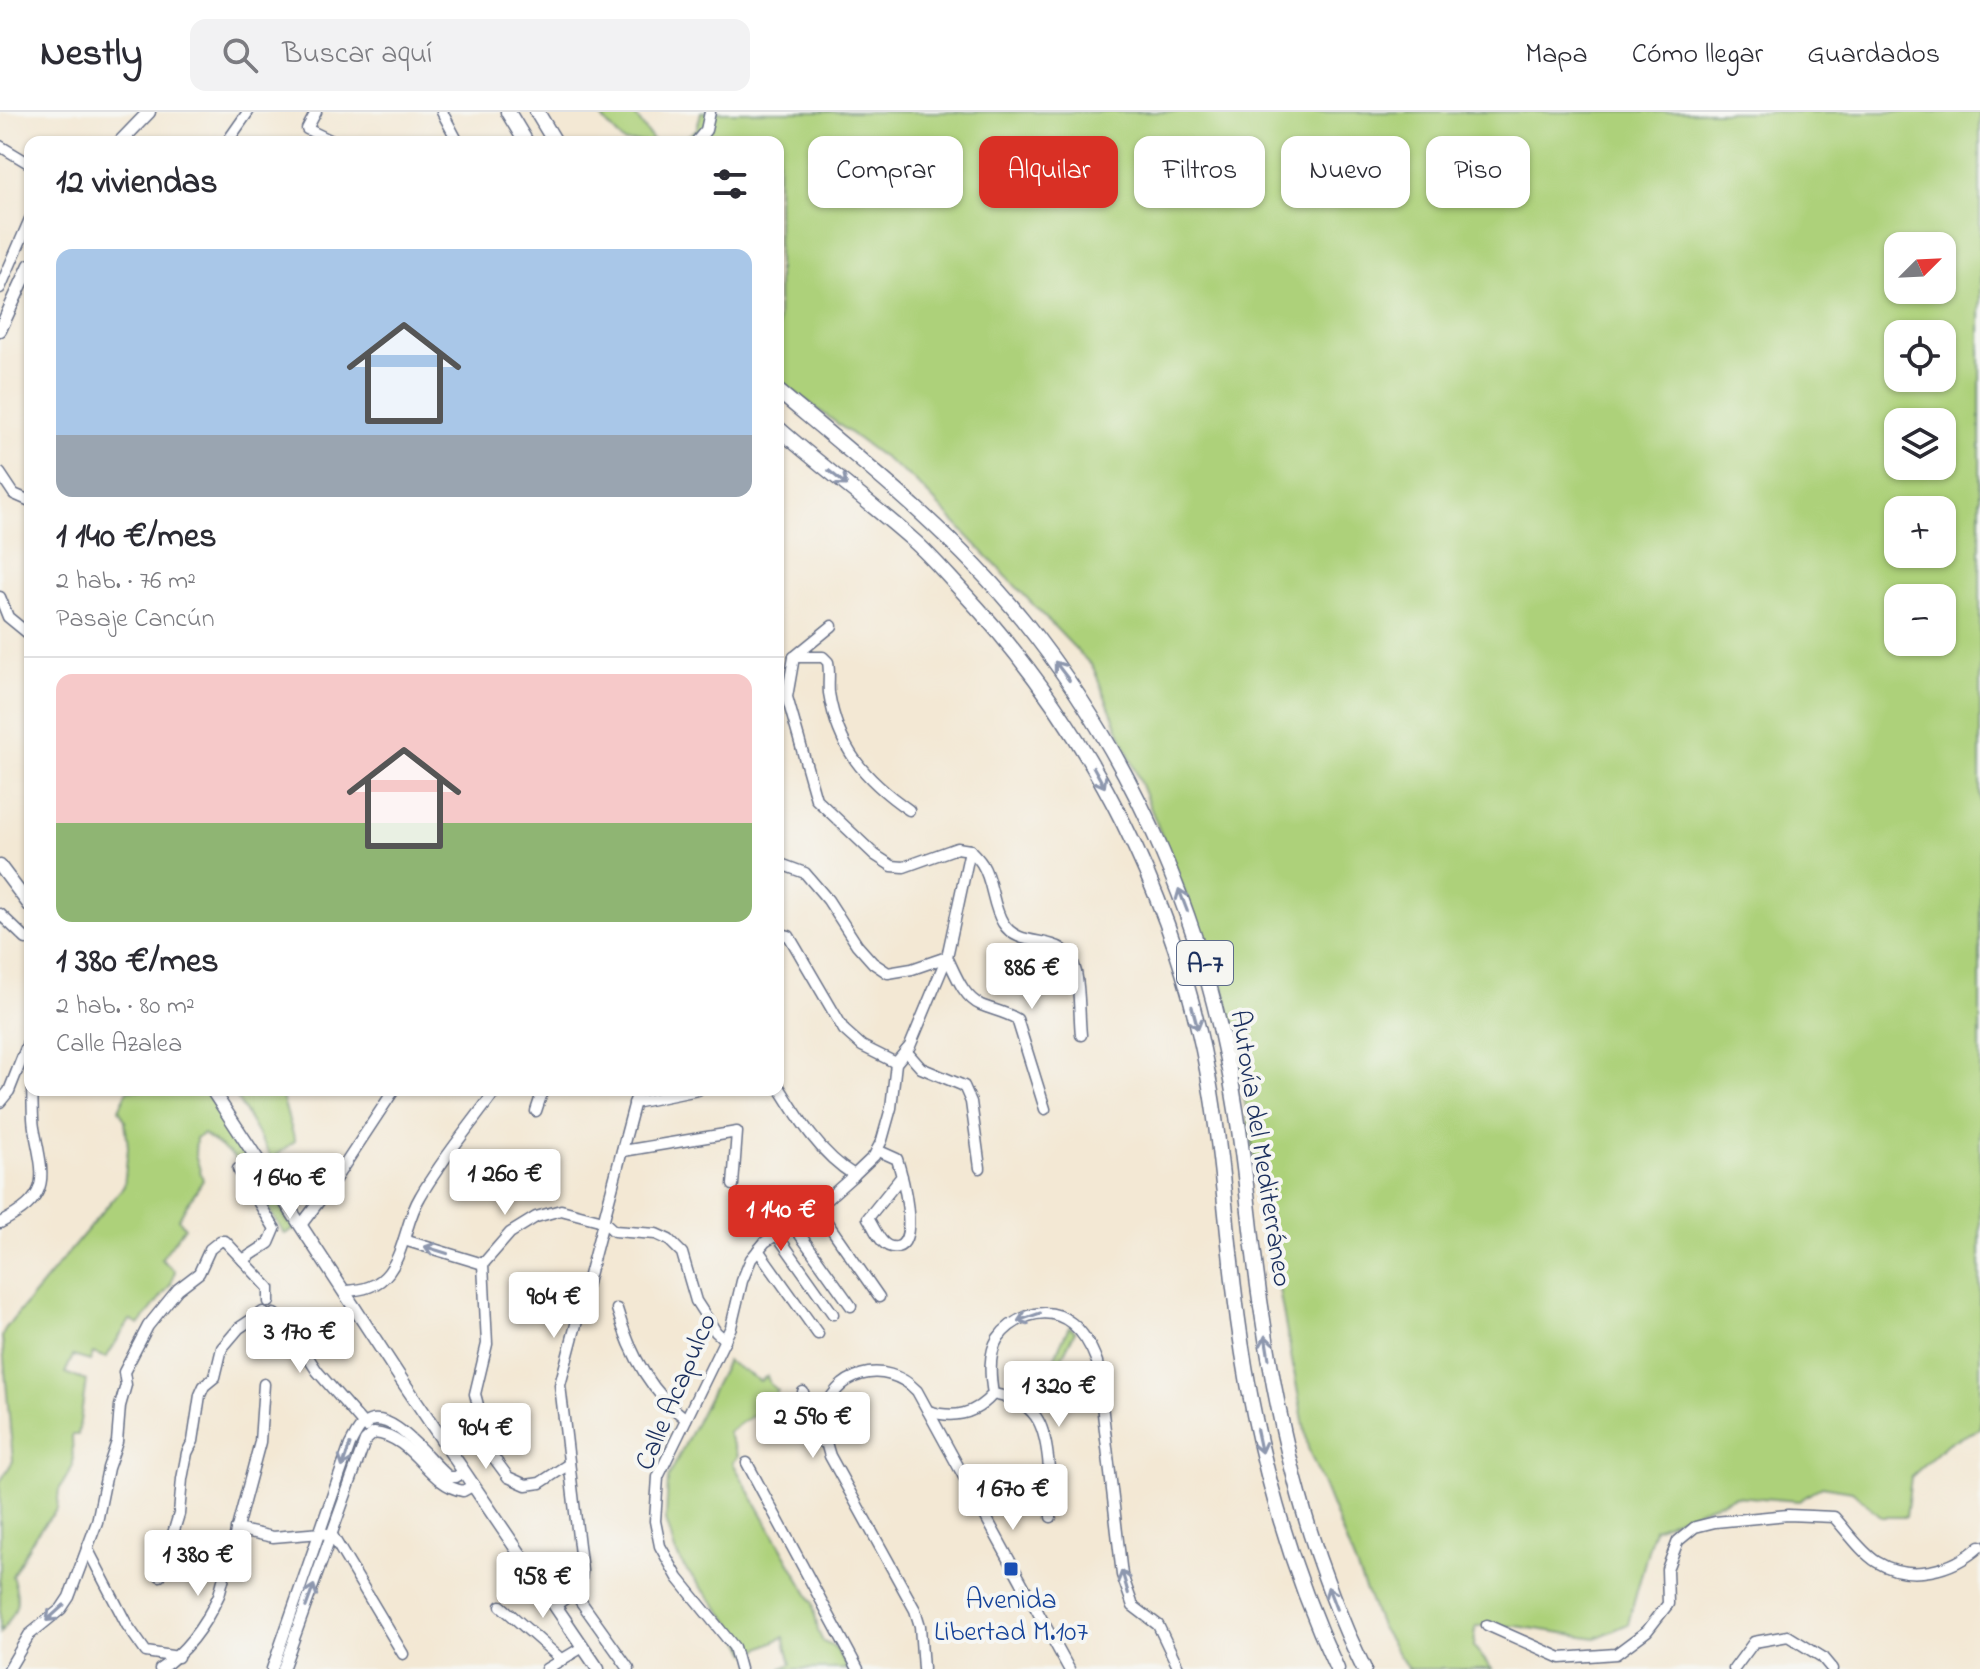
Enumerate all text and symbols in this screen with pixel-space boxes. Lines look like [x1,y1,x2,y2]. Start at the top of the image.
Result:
search box [190,19,750,91]
text: Nestly [40,27,142,83]
icon: search [218,33,262,77]
text: Buscar aquí [282,33,432,77]
text: Mapa [1525,35,1588,76]
text: Cómo llegar [1632,35,1763,76]
text: Guardados [1807,35,1940,76]
chip: Comprar [808,136,963,208]
chip: Alquilar [979,136,1118,208]
chip: Filtros [1134,136,1265,208]
chip: Nuevo [1281,136,1410,208]
chip: Piso [1426,136,1530,208]
text: 12 viviendas [56,159,217,209]
icon: filters [708,162,752,206]
north arrow [1884,232,1956,304]
map controls [1884,232,1956,656]
icon: home [332,301,476,445]
button: locate [1884,320,1956,392]
button: layers [1884,408,1956,480]
one-way arrow [827,469,847,487]
button: + [1884,496,1956,568]
text: 1 140 €/mes [56,513,216,563]
text: 2 hab. · 76 m² [56,563,196,601]
button: − [1884,584,1956,656]
text: Pasaje Cancún [56,601,214,639]
one-way arrow [1053,661,1070,682]
icon: home [332,726,476,870]
one-way arrow [1091,765,1107,789]
one-way arrow [1175,888,1189,913]
text: 1 380 €/mes [56,938,218,988]
road number: A-7 [1177,941,1233,985]
pin: 886 € [976,943,1088,1011]
text: 886 € [1004,950,1060,988]
text: 2 hab. · 80 m² [56,988,195,1026]
one-way arrow [1188,1004,1203,1030]
street label: Autovía del Mediterráneo [1217,1007,1302,1290]
text: Calle Azalea [56,1026,182,1064]
pin: 1 260 € [431,1149,579,1217]
pin: 1 640 € [216,1153,364,1221]
text: 1 260 € [468,1156,542,1194]
text: 1 640 € [254,1160,326,1198]
pin: 1 140 € [707,1185,855,1253]
text: 1 140 € [746,1192,816,1230]
one-way arrow [424,1242,449,1256]
pin: 904 € [498,1272,610,1340]
text: 904 € [527,1279,581,1317]
pin: 3 170 € [226,1307,374,1375]
street label: Calle Acapulco [626,1307,729,1477]
one-way arrow [1017,1311,1042,1326]
text: 3 170 € [264,1314,336,1352]
one-way arrow [1259,1335,1274,1360]
pin: 1 320 € [985,1361,1133,1429]
text: 1 320 € [1022,1368,1096,1406]
pin: 2 590 € [739,1392,887,1460]
text: 2 590 € [774,1399,852,1437]
pin: 904 € [430,1403,542,1471]
text: 904 € [459,1410,513,1448]
one-way arrow [1252,1427,1267,1453]
one-way arrow [338,1443,353,1468]
pin: 1 670 € [939,1464,1087,1532]
text: 1 670 € [977,1471,1049,1509]
pin: 1 380 € [124,1530,272,1598]
text: 1 380 € [162,1537,234,1575]
pin: 958 € [487,1552,599,1620]
text: 958 € [514,1559,572,1597]
marker: Avenida Libertad M.107 [1002,1560,1020,1578]
one-way arrow [1117,1570,1131,1595]
place label: Avenida Libertad M.107 [934,1581,1088,1654]
one-way arrow [304,1584,318,1609]
one-way arrow [1324,1586,1338,1611]
one-way arrow [45,1604,65,1622]

